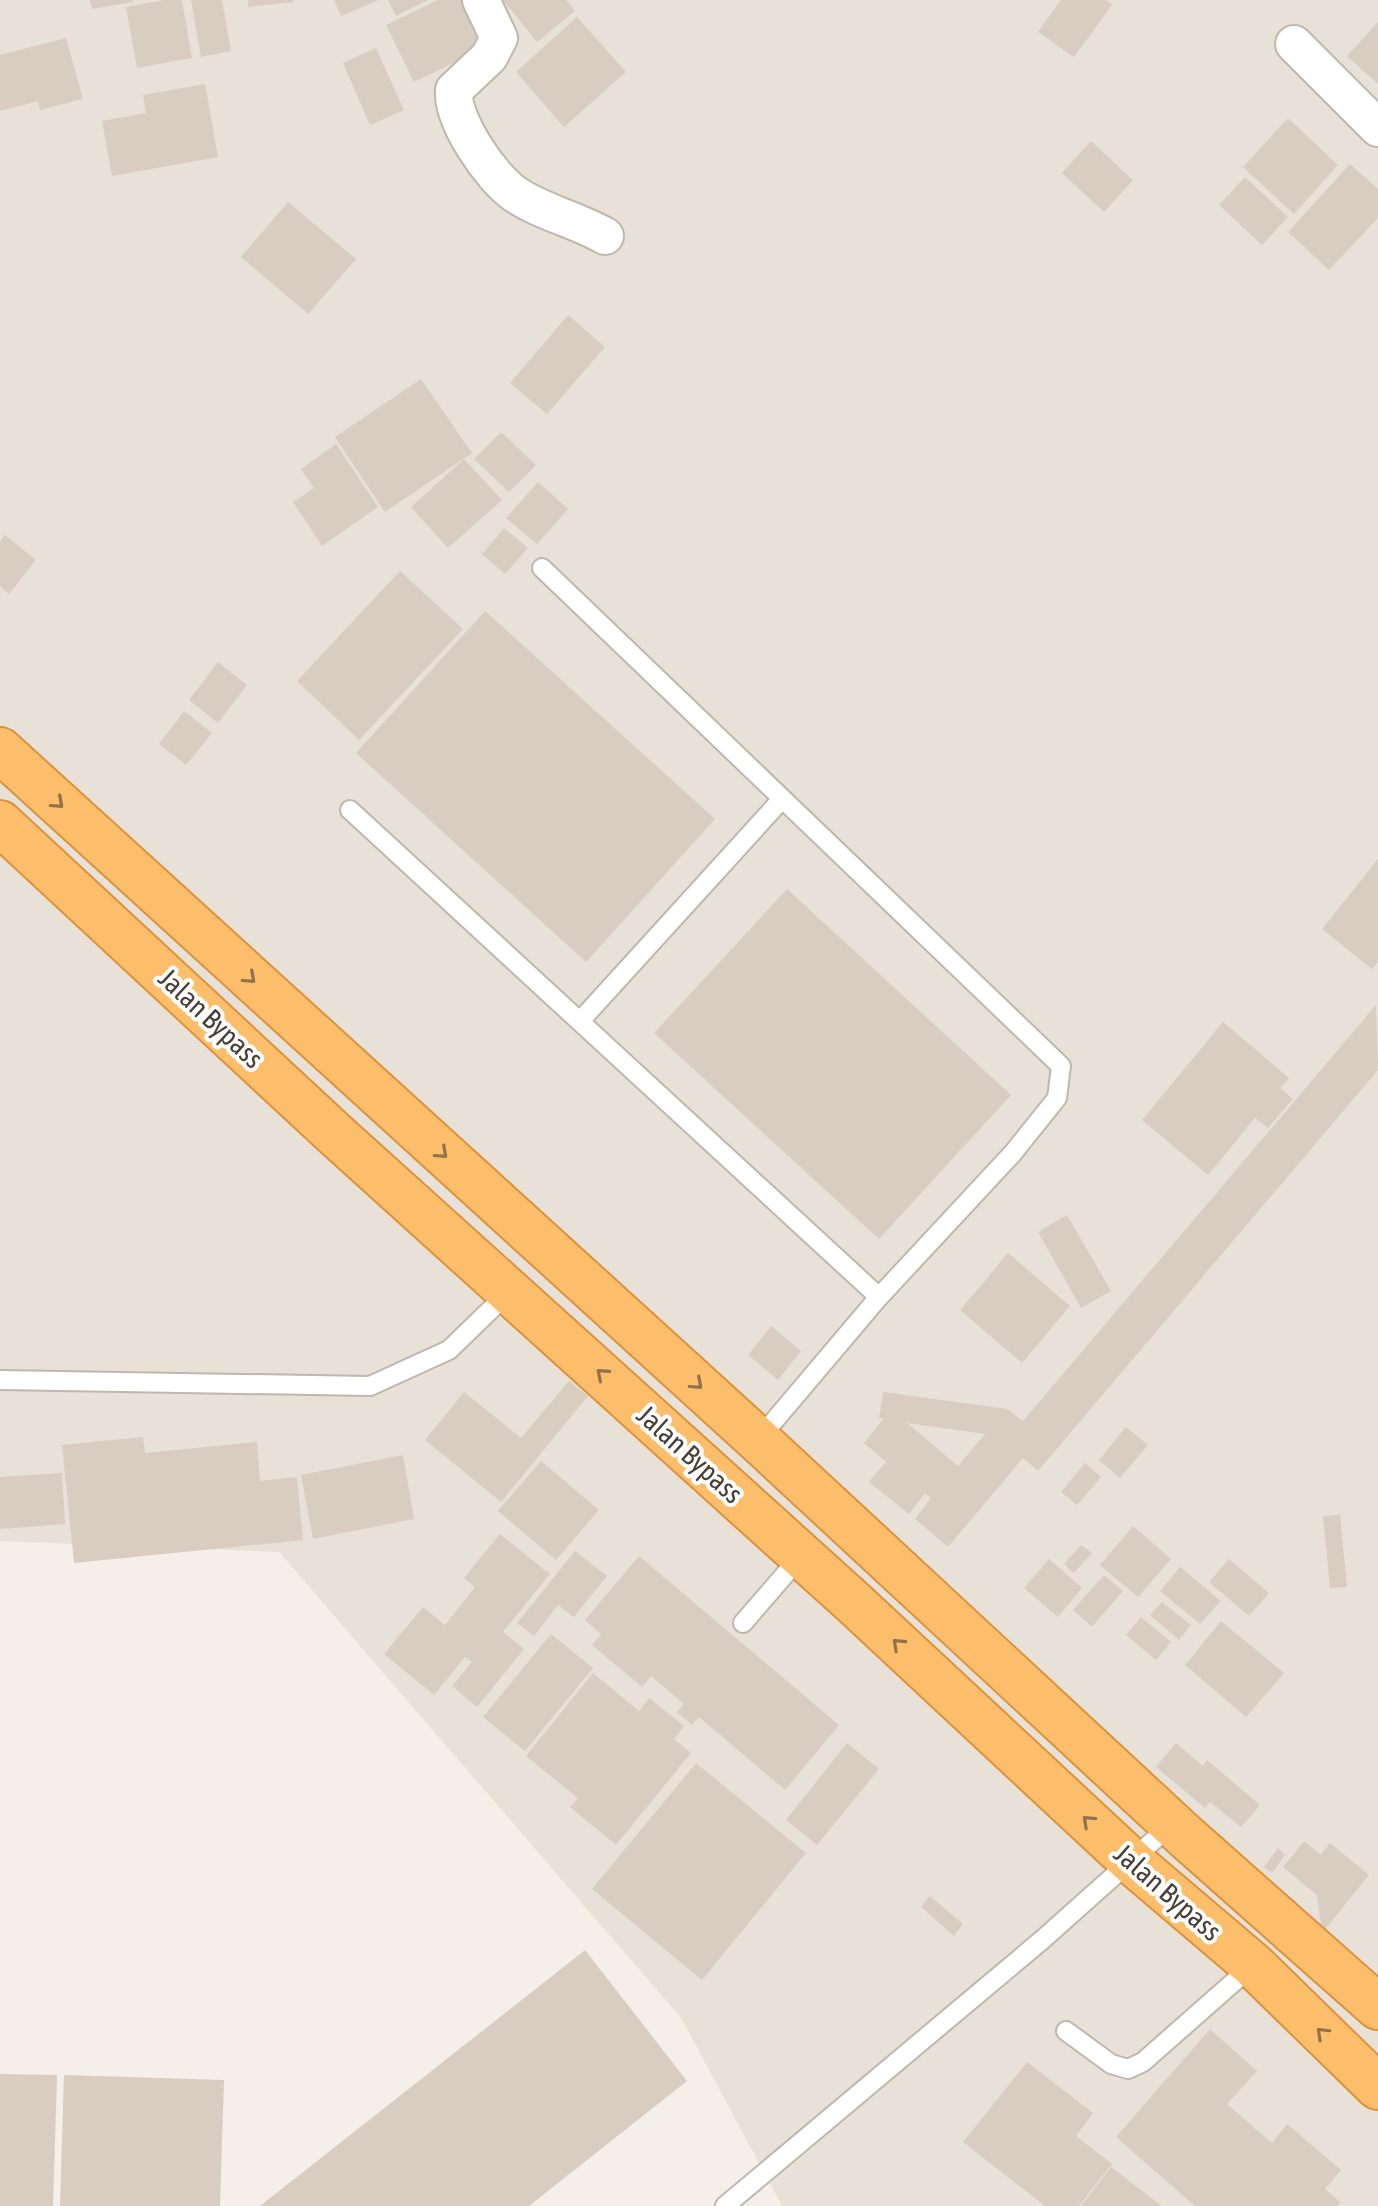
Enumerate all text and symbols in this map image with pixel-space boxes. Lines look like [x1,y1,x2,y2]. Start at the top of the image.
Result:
one-way arrow [48,793,63,807]
street label: Jalan Bypass [152,962,270,1074]
one-way arrow [241,968,255,983]
one-way arrow [433,1143,448,1157]
one-way arrow [596,1370,611,1384]
one-way arrow [687,1375,702,1389]
street label: Jalan Bypass [631,1398,749,1510]
one-way arrow [892,1639,907,1653]
one-way arrow [1083,1815,1097,1830]
street label: Jalan Bypass [1108,1837,1228,1947]
one-way arrow [1317,2028,1331,2042]

